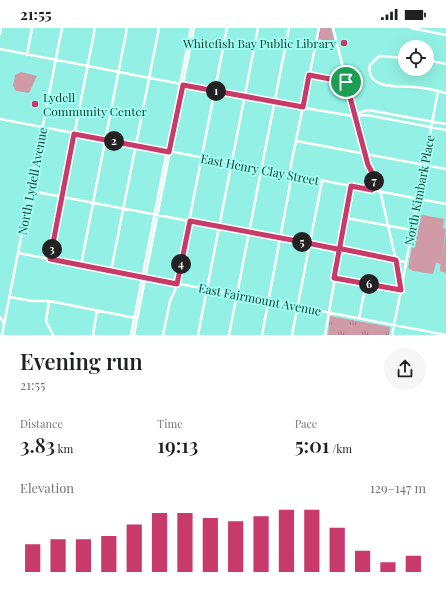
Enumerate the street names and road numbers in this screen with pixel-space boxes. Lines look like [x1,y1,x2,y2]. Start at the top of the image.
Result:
street label: North Lydell Avenue [14,126,50,236]
street label: North Kimbark Place [400,134,438,246]
street label: East Henry Clay Street [199,150,321,188]
street label: East Fairmount Avenue [197,279,323,319]

